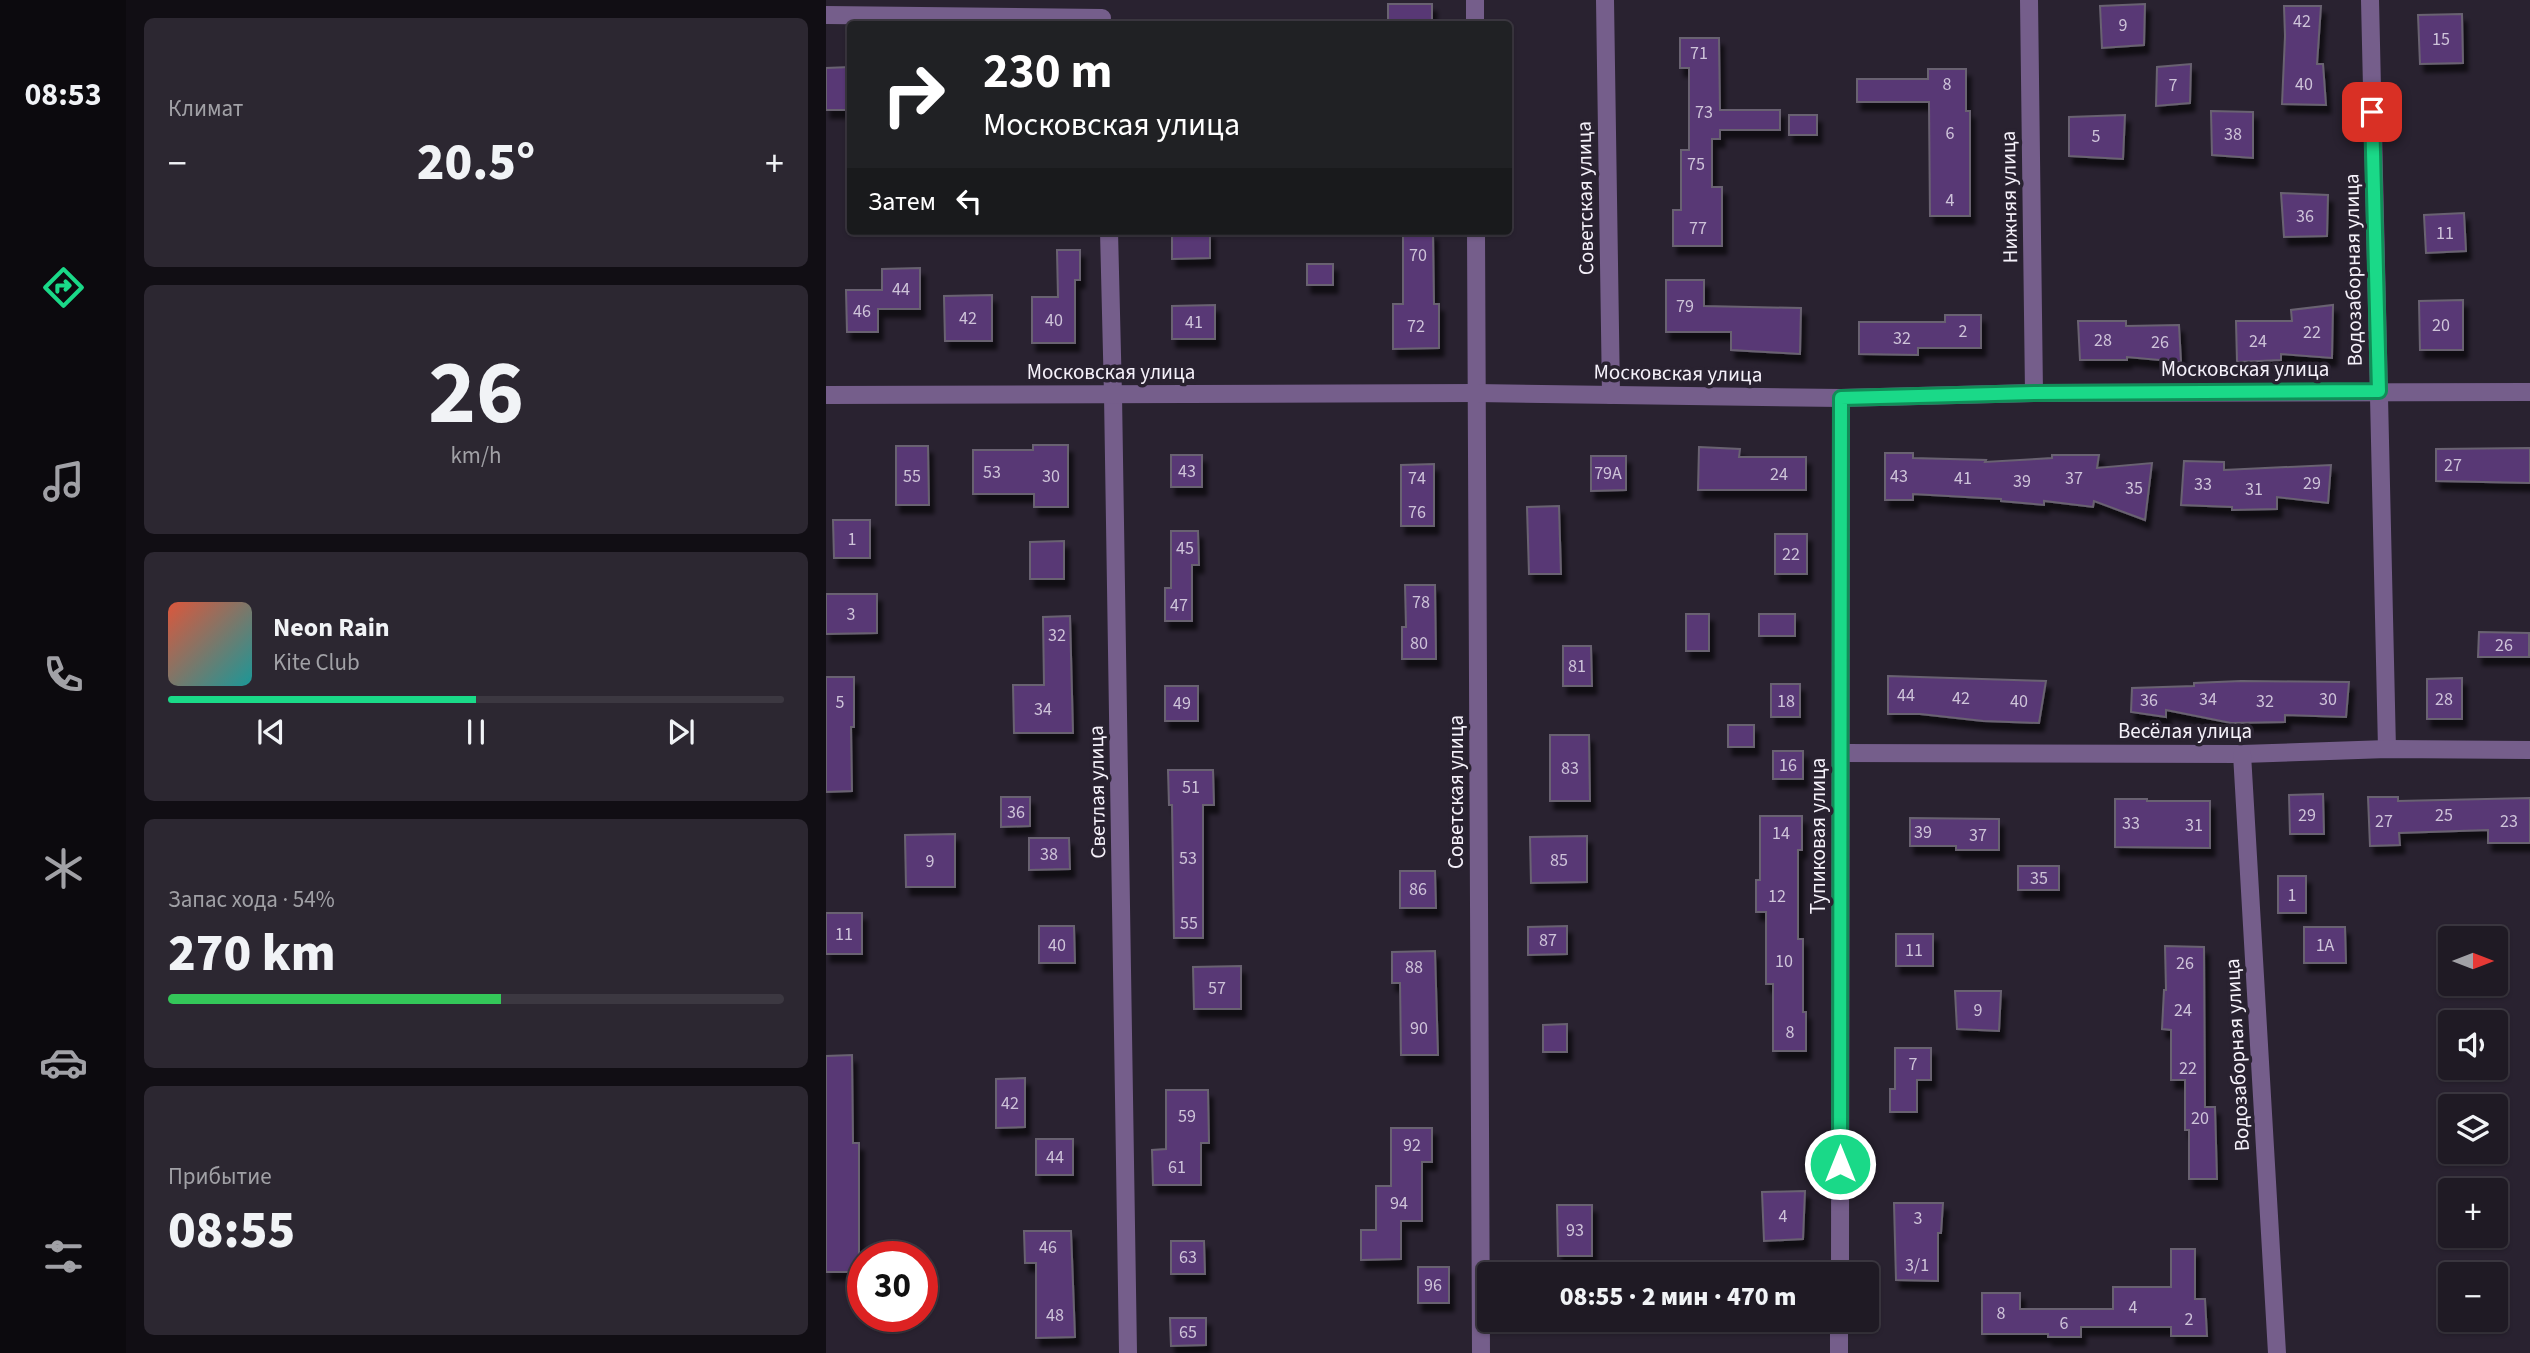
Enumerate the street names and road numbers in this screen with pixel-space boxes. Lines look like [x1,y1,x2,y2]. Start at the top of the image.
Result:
street label: Советская улица [1569,121,1601,275]
street label: Нижняя улица [1993,130,2025,264]
street label: Водозаборная улица [2336,173,2370,367]
street label: Московская улица [2161,354,2329,384]
street label: Московская улица [1027,357,1195,387]
street label: Московская улица [1593,357,1763,389]
street label: Советская улица [1441,715,1471,869]
street label: Весёлая улица [2118,716,2252,746]
street label: Светлая улица [1081,725,1113,859]
street label: Тупиковая улица [1803,758,1833,914]
street label: Водозаборная улица [2217,958,2257,1152]

